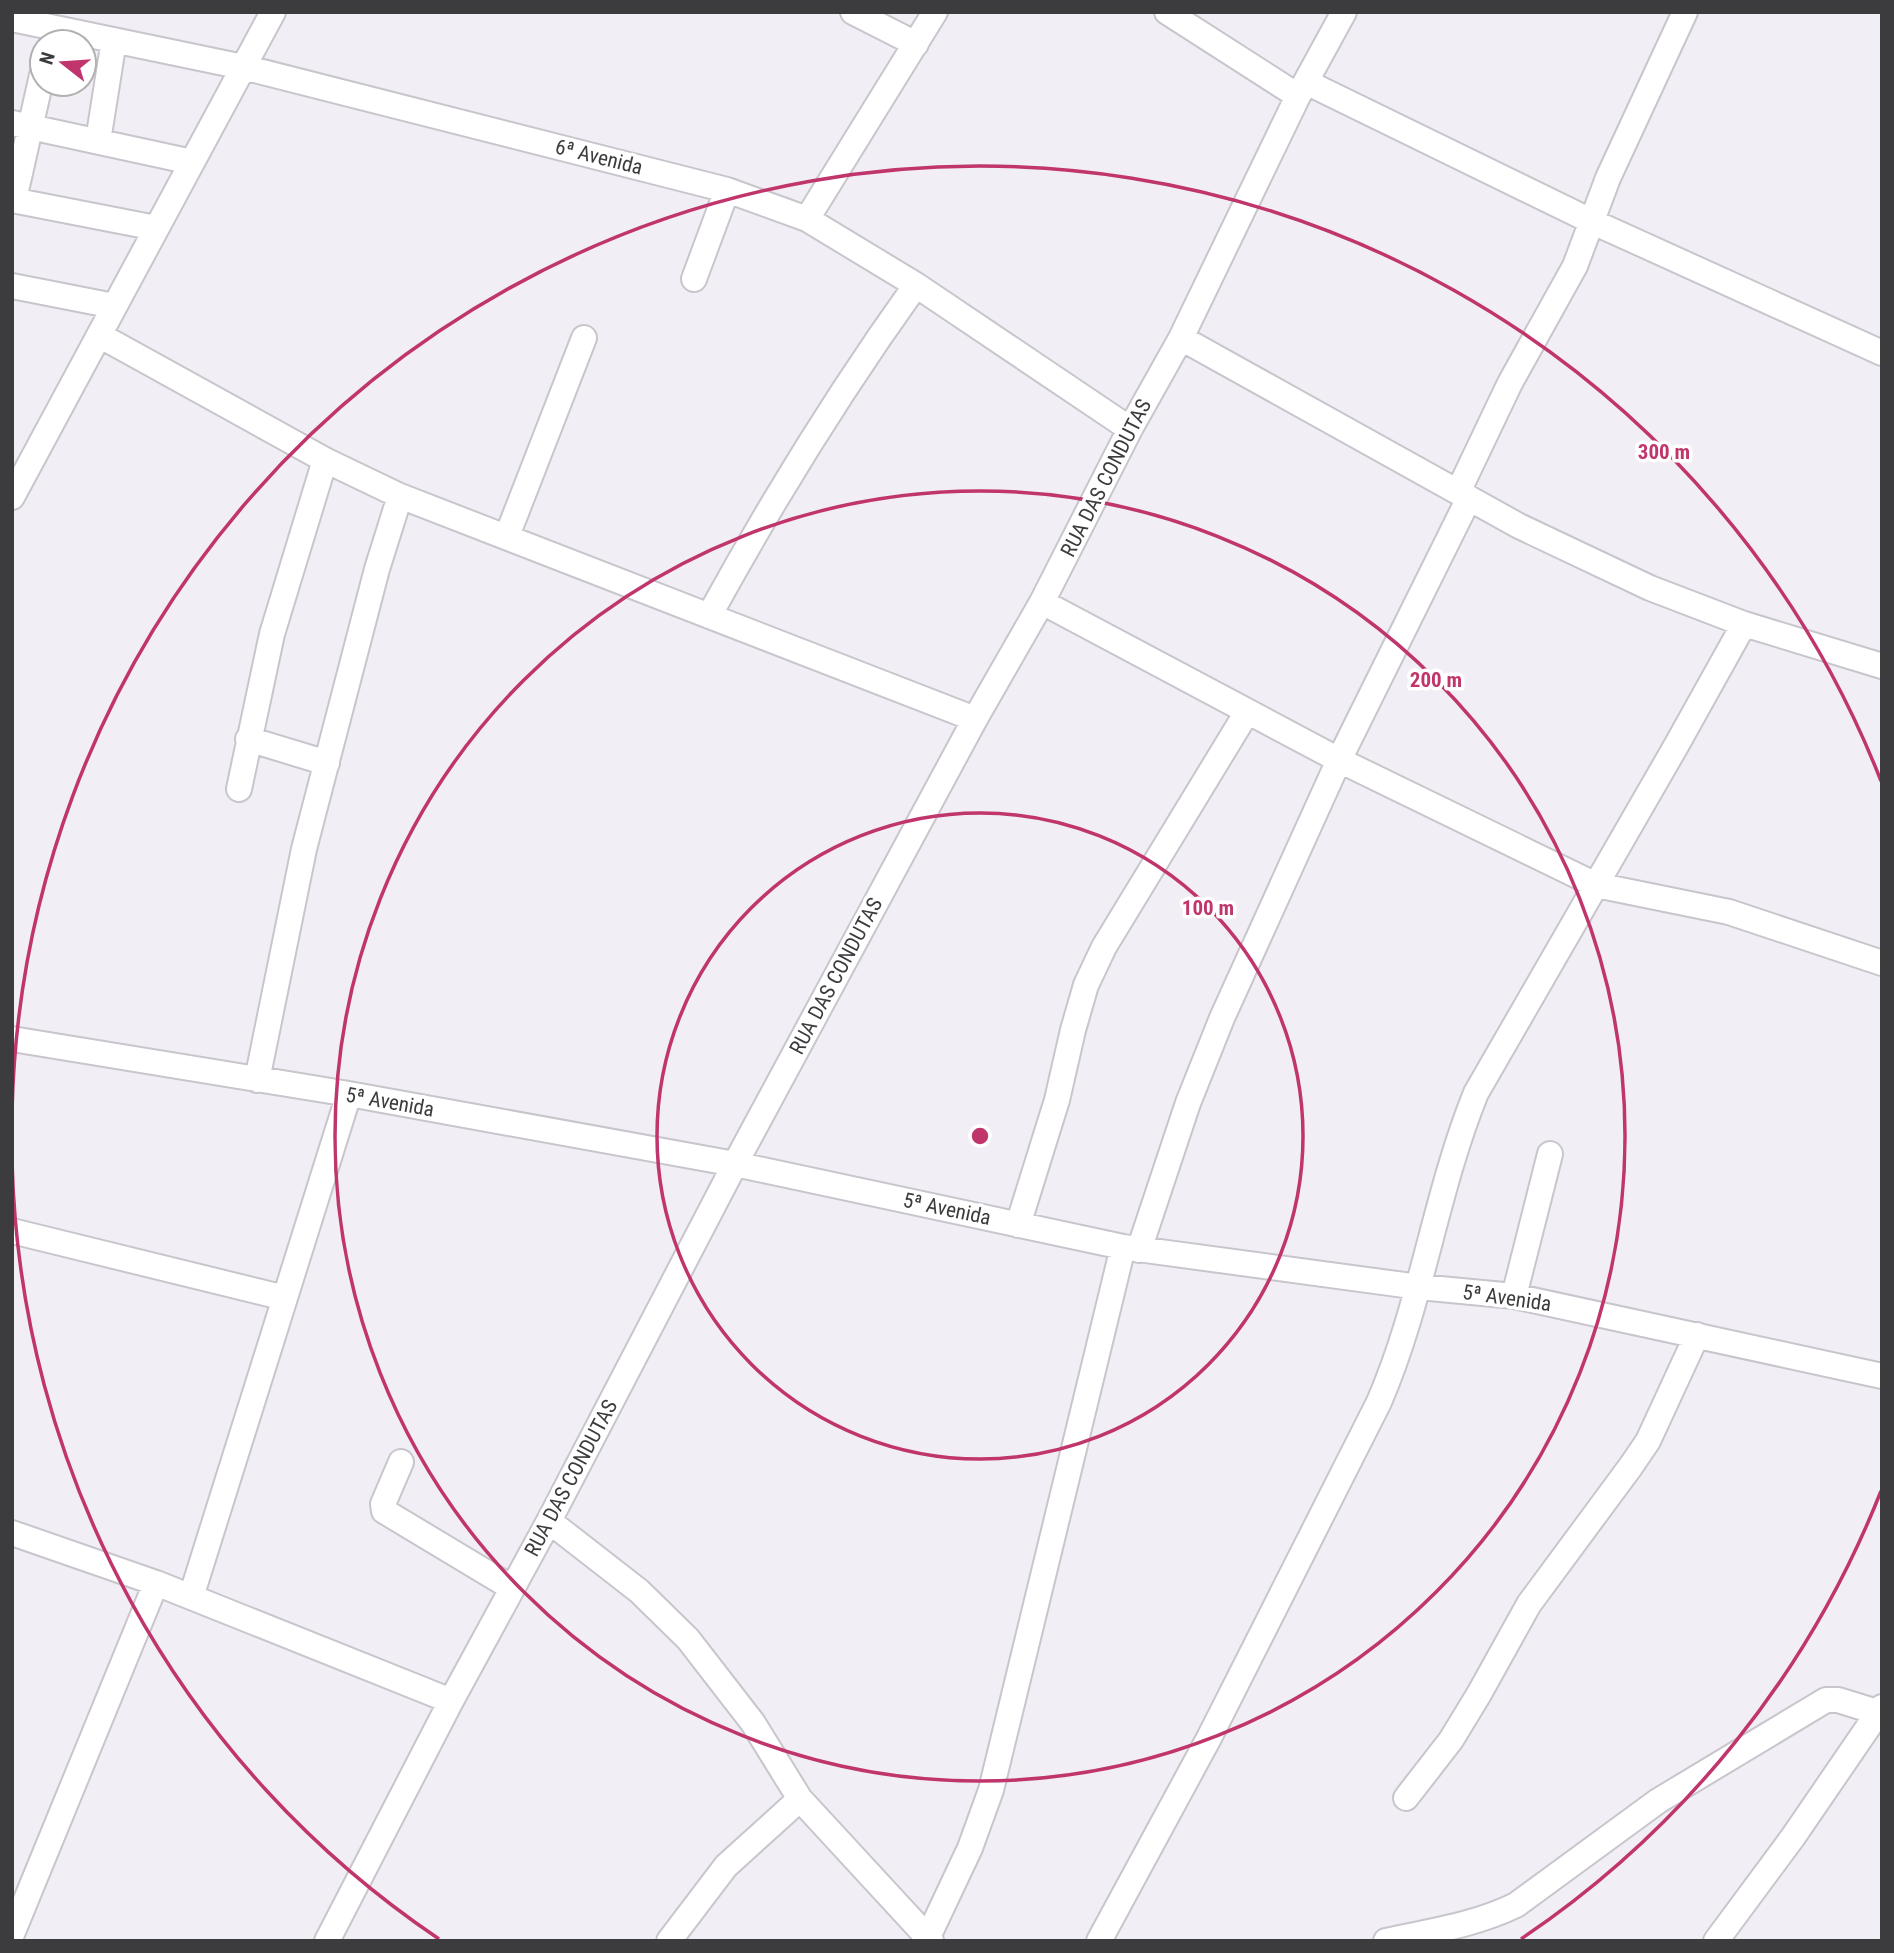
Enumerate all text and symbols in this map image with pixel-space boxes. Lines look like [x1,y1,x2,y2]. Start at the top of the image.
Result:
north arrow [28,28,98,98]
text: N [35,49,60,67]
street label: 6ª Avenida [553,135,645,179]
street label: RUA DAS CONDUTAS [1056,395,1156,561]
text: 300 m [1638,440,1690,464]
text: 200 m [1410,668,1462,692]
street label: RUA DAS CONDUTAS [785,894,887,1058]
text: 100 m [1182,896,1234,920]
street label: 5ª Avenida [344,1082,436,1122]
centre of rings [968,1124,992,1148]
street label: 5ª Avenida [901,1188,993,1230]
street label: 5ª Avenida [1461,1280,1553,1316]
street label: RUA DAS CONDUTAS [520,1396,622,1560]

